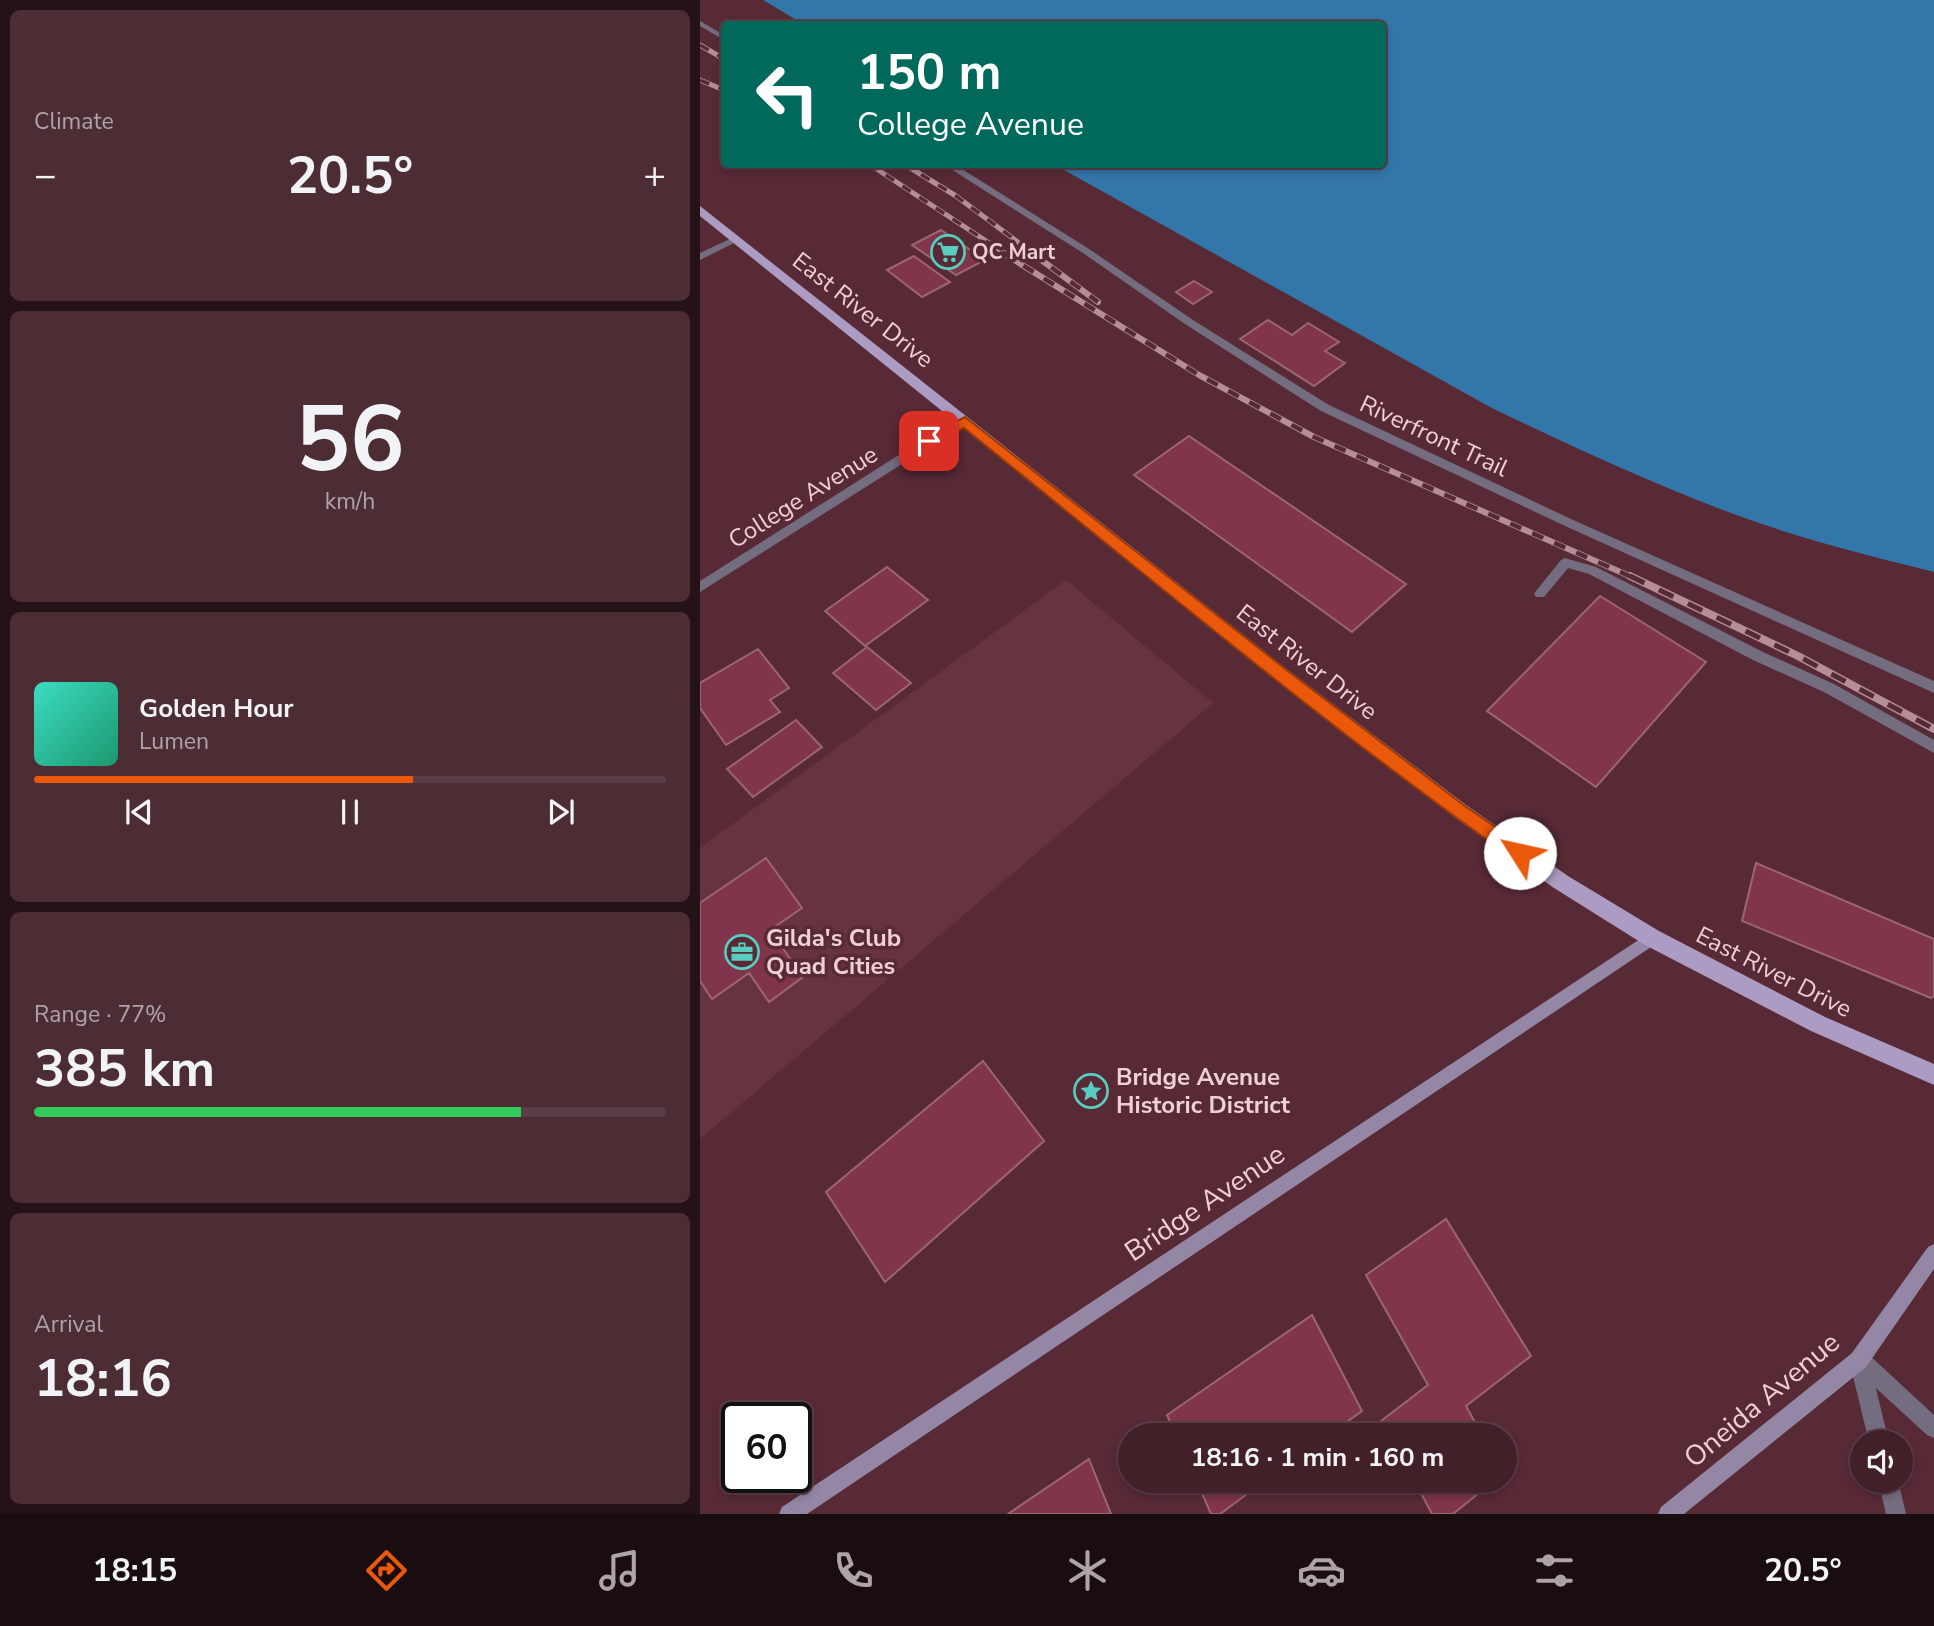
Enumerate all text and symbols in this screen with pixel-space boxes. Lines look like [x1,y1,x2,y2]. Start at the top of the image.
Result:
text: 150 m [857,39,1001,106]
icon: left [742,49,833,140]
text: College Avenue [857,103,1084,146]
text: Climate [34,106,114,137]
text: 20.5° [287,140,413,211]
text: − [34,150,57,201]
text: + [643,150,666,201]
supermarket icon: QC Mart [929,233,967,271]
place label: QC Mart [972,238,1056,266]
street label: East River Drive [786,245,940,375]
text: 56 [295,378,405,502]
street label: Riverfront Trail [1355,388,1513,484]
pin [899,411,959,471]
icon: arrive [910,422,948,460]
street label: College Avenue [722,438,884,556]
text: km/h [325,486,375,517]
street label: East River Drive [1230,597,1384,727]
text: Golden Hour [139,691,294,726]
text: Lumen [139,726,209,757]
icon: previous [120,793,158,831]
icon: pause [331,793,369,831]
icon: next [542,793,580,831]
position arrow [1483,816,1557,890]
street label: East River Drive [1691,919,1857,1025]
place label: Gilda's Club Quad Cities [766,922,901,982]
office icon: Gilda's Club Quad Cities [723,933,761,971]
text: Range · 77% [34,999,166,1030]
text: 385 km [34,1033,215,1104]
place label: Bridge Avenue Historic District [1116,1061,1291,1121]
place icon: Bridge Avenue Historic District [1072,1072,1110,1110]
street label: Bridge Avenue [1117,1135,1293,1271]
text: Arrival [34,1309,103,1340]
street label: Oneida Avenue [1676,1324,1848,1476]
text: 18:16 [34,1343,172,1414]
speed limit sign: 60 [721,1402,812,1493]
map controls [1850,1430,1913,1493]
button: sound [1850,1430,1913,1493]
text: 18:16 · 1 min · 160 m [1191,1440,1444,1475]
icon: directions [362,1546,411,1595]
icon: music [595,1546,644,1595]
icon: phone [829,1546,878,1595]
icon: climate [1063,1546,1112,1595]
icon: car [1297,1546,1346,1595]
icon: filters [1530,1546,1579,1595]
text: 18:15 [92,1549,177,1592]
text: 20.5° [1764,1549,1842,1592]

